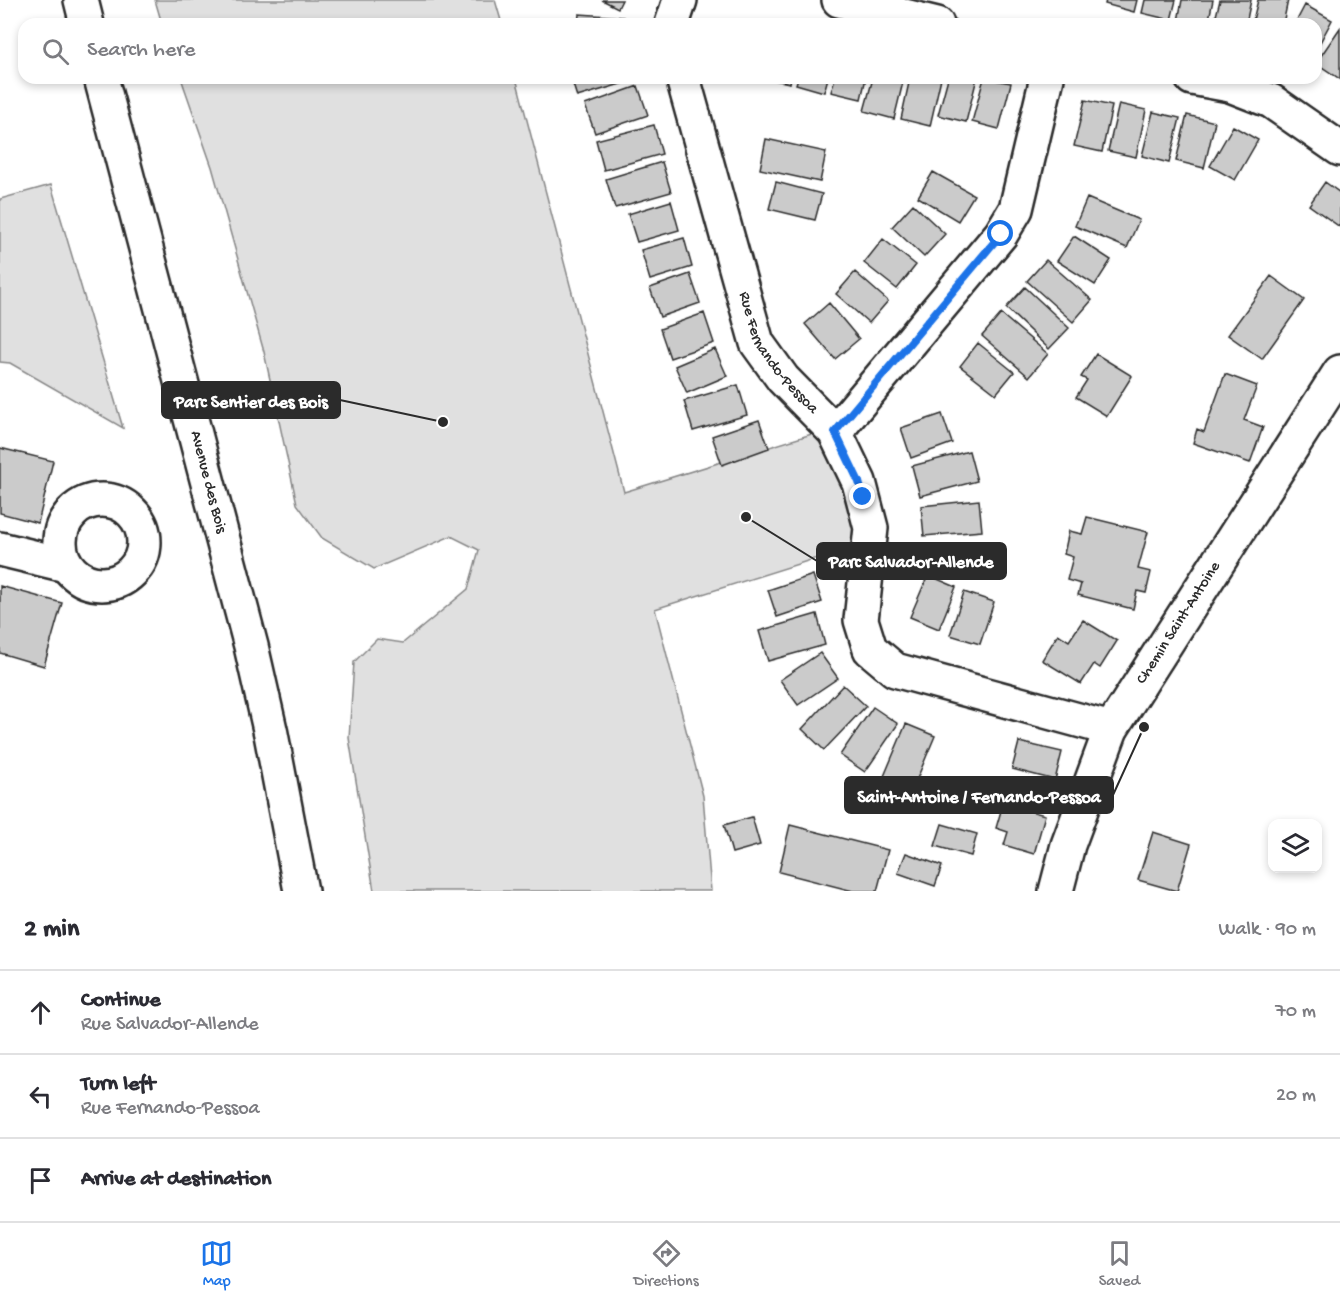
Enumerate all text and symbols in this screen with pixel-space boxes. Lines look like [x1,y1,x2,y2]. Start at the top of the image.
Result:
search box [18,18,1322,84]
icon: search [39,35,72,68]
text: Search here [87,38,195,64]
route start [987,220,1013,246]
street label: Rue Fernando-Pessoa [734,290,823,419]
callout: Parc Sentier des Bois [162,382,340,418]
text: Parc Sentier des Bois [173,393,329,414]
street label: Avenue des Bois [185,429,231,536]
route end [849,483,875,509]
callout: Parc Salvador-Allende [817,543,1006,579]
text: Parc Salvador-Allende [827,553,994,574]
street label: Chemin Saint-Antoine [1133,558,1226,688]
callout: Saint-Antoine / Fernando-Pessoa [845,777,1113,813]
text: Saint-Antoine / Fernando-Pessoa [857,788,1102,809]
map controls [1268,819,1322,873]
button: layers [1268,819,1322,873]
text: 2 min [24,915,79,946]
text: Walk · 90 m [1219,919,1316,942]
text: Continue [81,988,161,1014]
icon: ahead [24,996,57,1029]
text: 70 m [1275,1001,1316,1024]
text: Rue Salvador-Allende [81,1014,259,1037]
text: Turn left [81,1072,155,1098]
icon: left [24,1080,57,1113]
text: 20 m [1276,1085,1316,1108]
text: Rue Fernando-Pessoa [81,1098,260,1121]
icon: arrive [24,1164,57,1197]
text: Arrive at destination [81,1167,271,1193]
tab: Map [200,1237,233,1292]
tab: Directions [633,1237,699,1292]
tab: Saved [1099,1237,1140,1292]

